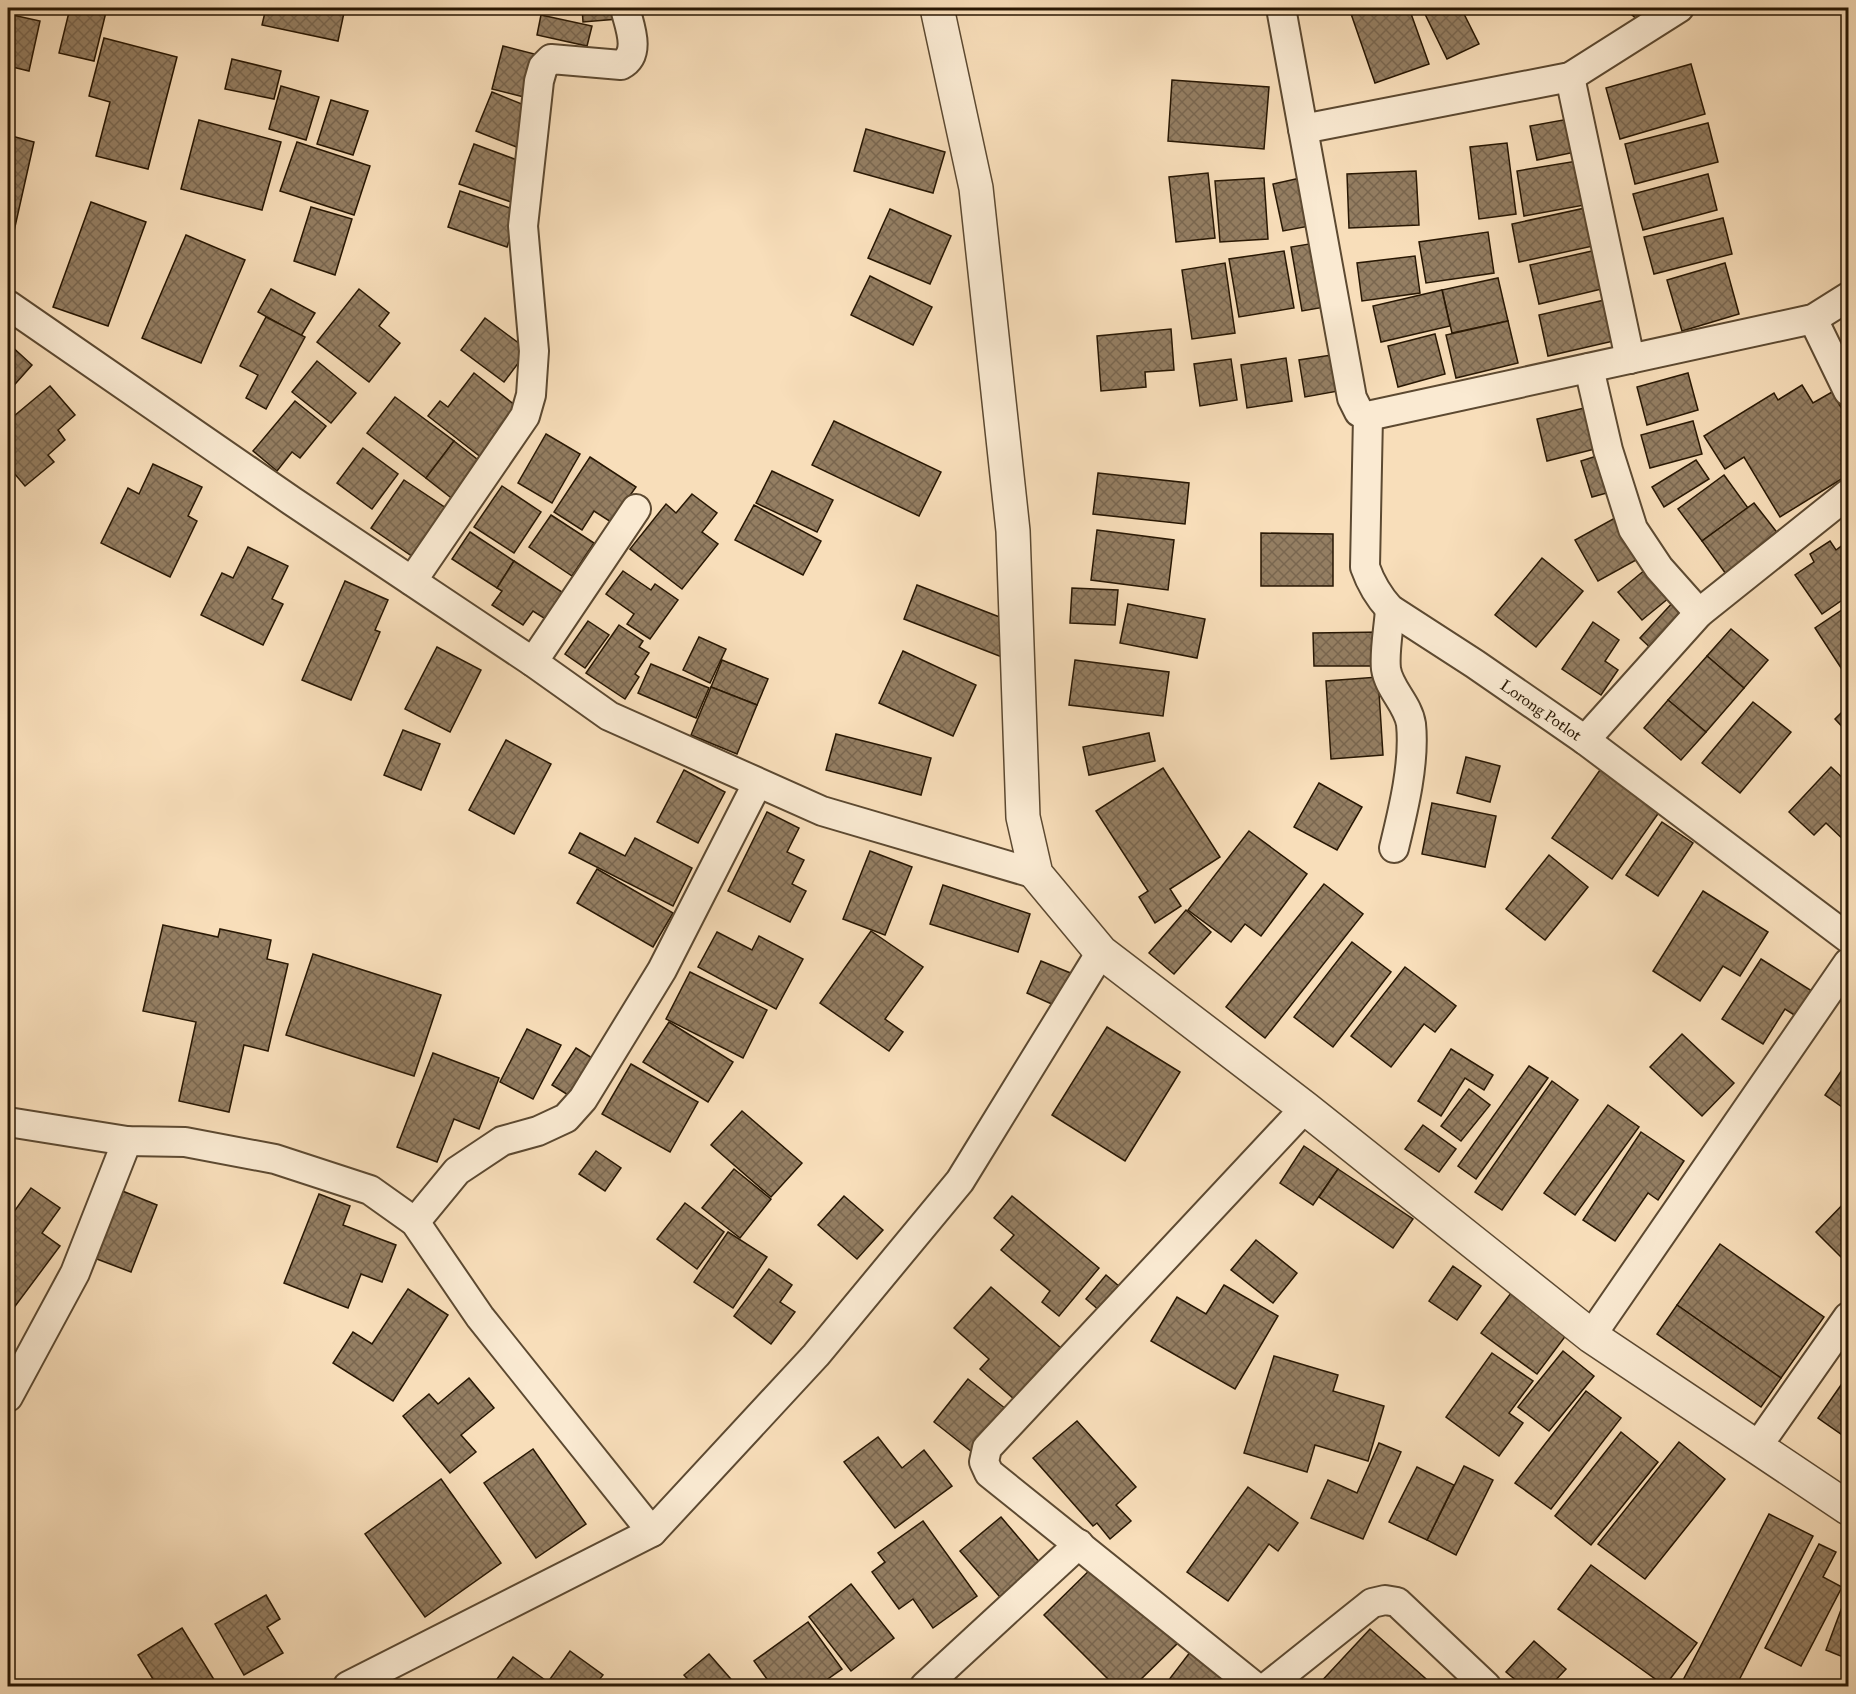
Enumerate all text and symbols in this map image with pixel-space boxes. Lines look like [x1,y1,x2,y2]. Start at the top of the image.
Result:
street label: Lorong Potlot [1497,675,1586,745]

